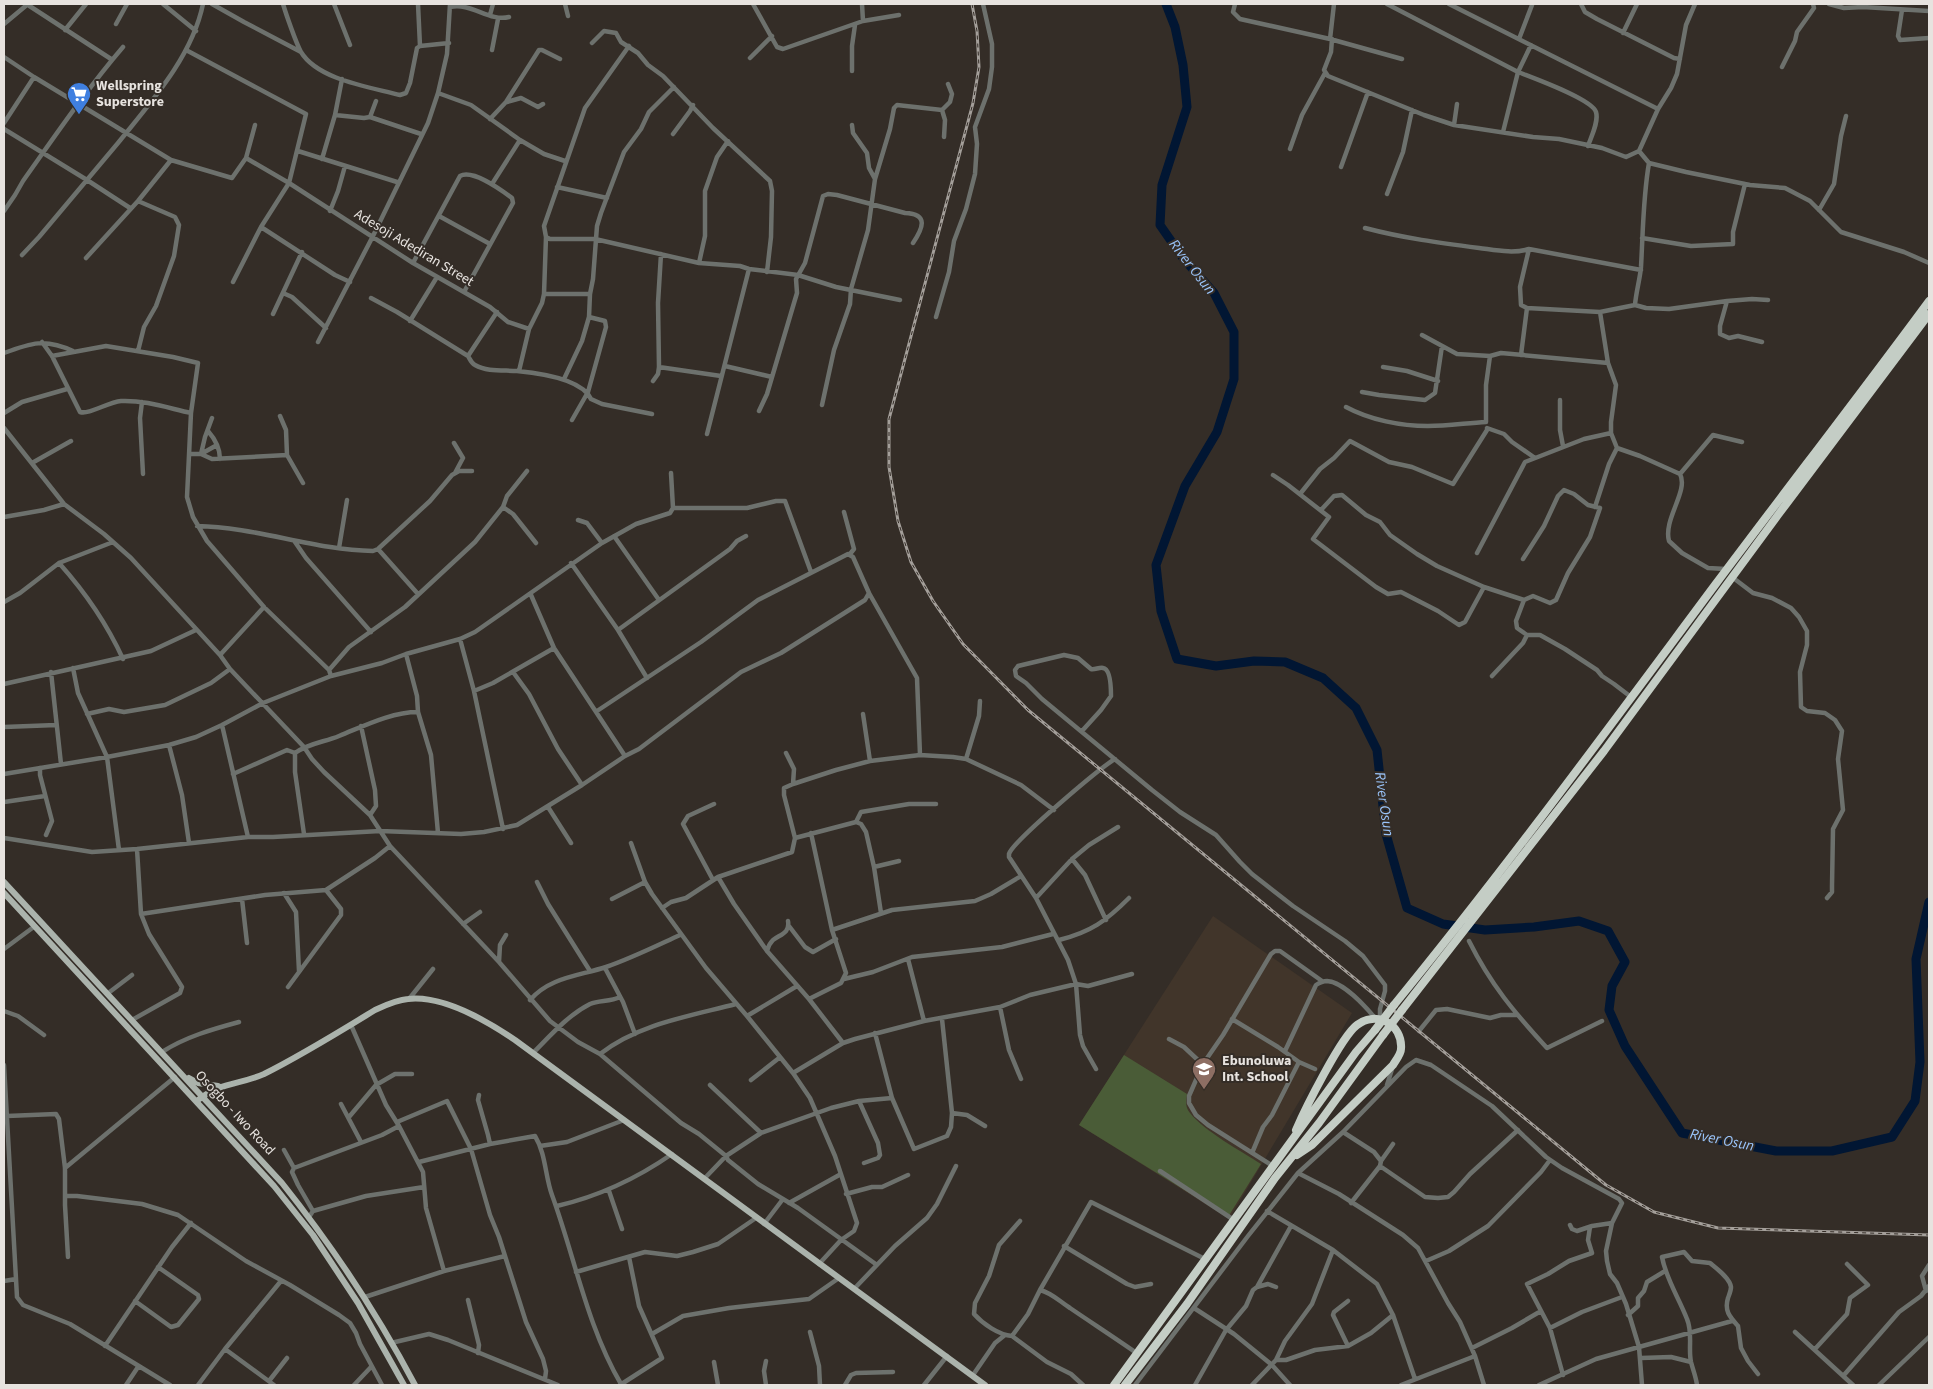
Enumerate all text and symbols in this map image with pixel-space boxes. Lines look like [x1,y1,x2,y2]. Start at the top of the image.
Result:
place label: Wellspring Superstore [96,76,164,112]
supermarket icon: Wellspring Superstore [66,81,92,115]
street label: Adesoji Adediran Street [351,204,478,292]
water label: River Osun [1164,235,1220,299]
water label: River Osun [1369,770,1399,838]
place label: Ebunoluwa Int. School [1222,1051,1291,1087]
school or university icon: Ebunoluwa Int. School [1191,1056,1217,1090]
street label: Osogbo - Iwo Road [190,1066,280,1160]
water label: River Osun [1688,1123,1756,1157]

